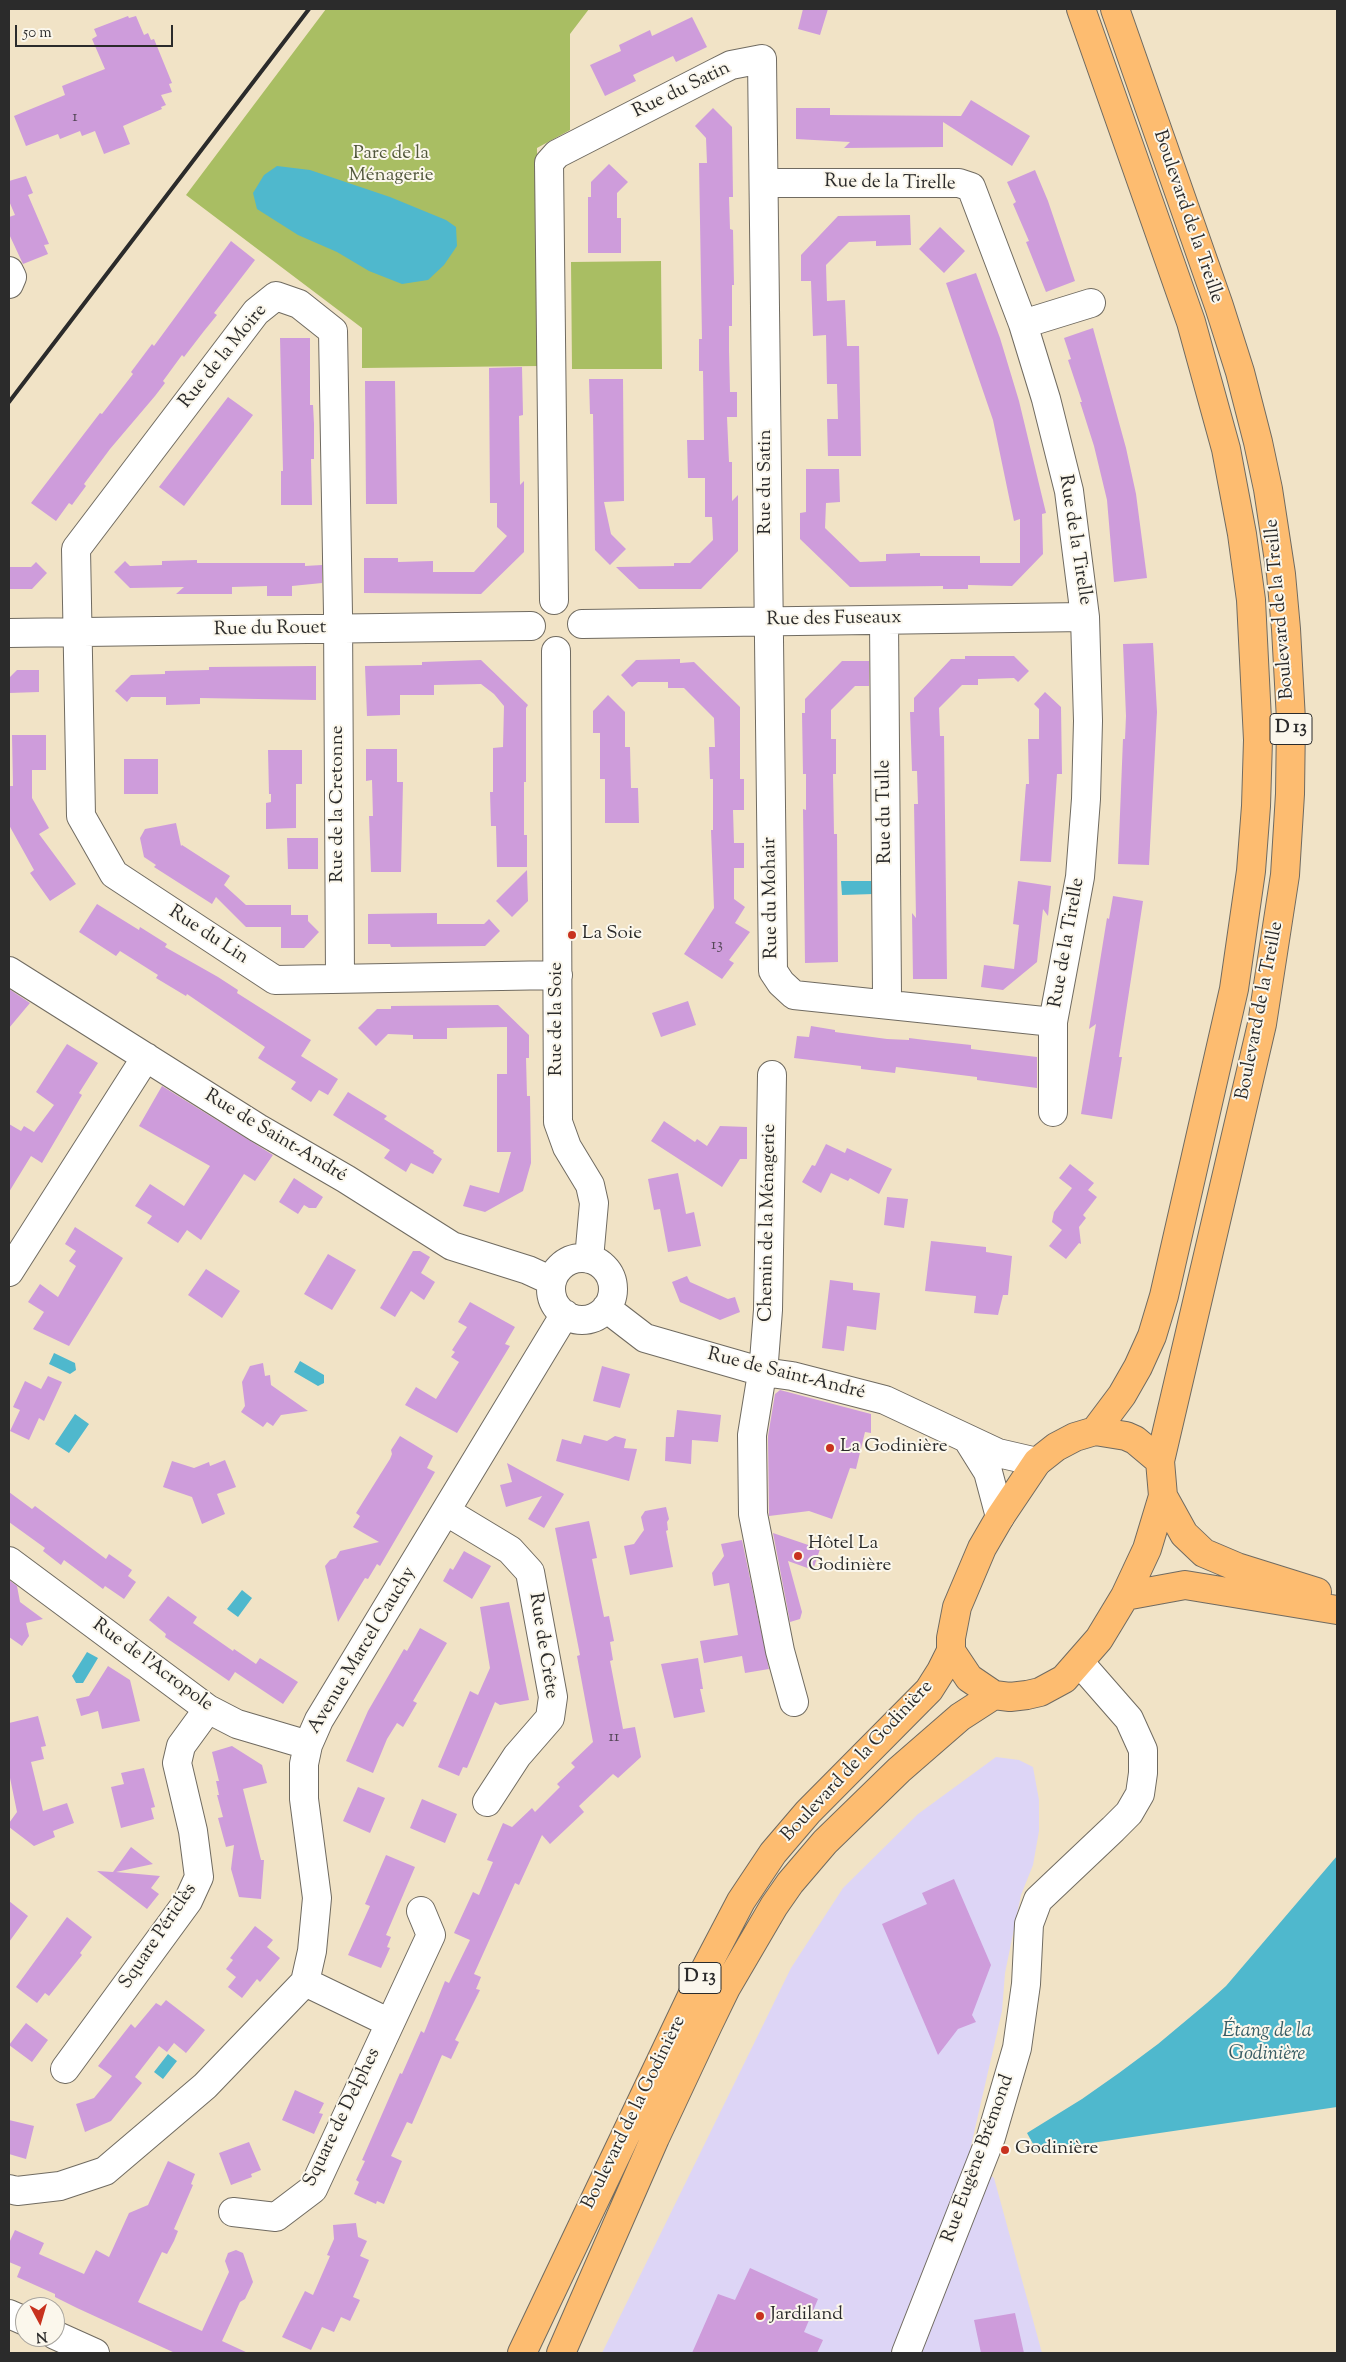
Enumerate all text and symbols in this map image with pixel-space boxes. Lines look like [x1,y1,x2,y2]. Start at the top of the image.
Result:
scale bar [18,15,175,47]
text: 50 m [23,23,52,44]
street label: Rue du Satin [630,58,734,124]
house number: 1 [72,108,78,128]
street label: Boulevard de la Treille [1147,128,1227,306]
park label: Parc de la Ménagerie [348,144,434,188]
street label: Rue de la Tirelle [824,171,956,197]
street label: Rue de la Moire [175,300,273,414]
street label: Rue du Satin [756,429,778,535]
street label: Rue de la Tirelle [1052,473,1096,607]
street label: Boulevard de la Treille [1262,518,1300,700]
street label: Rue des Fuseaux [766,607,902,633]
street label: Rue du Rouet [214,618,326,642]
road number: D 13 [1270,714,1312,744]
street label: Rue de la Cretonne [328,725,350,883]
street label: Rue du Tulle [874,760,898,864]
street label: Rue du Mohair [760,837,784,959]
street label: Rue de la Tirelle [1045,876,1091,1010]
street label: Rue du Lin [164,902,252,970]
street label: Boulevard de la Treille [1233,920,1289,1102]
place label: La Soie [582,924,642,946]
marker: La Soie [566,929,578,941]
house number: 13 [711,936,723,956]
street label: Rue de la Soie [547,962,569,1076]
street label: Rue de Saint-André [200,1086,350,1188]
street label: Chemin de la Ménagerie [756,1124,782,1322]
street label: Rue de Saint-André [705,1344,867,1406]
place label: La Godinière [840,1437,948,1459]
marker: La Godinière [824,1442,836,1454]
place label: Hôtel La Godinière [808,1534,891,1578]
marker: Hôtel La Godinière [792,1550,804,1562]
street label: Avenue Marcel Cauchy [304,1563,422,1739]
street label: Rue de Crête [522,1592,562,1700]
street label: Rue de l’Acropole [87,1615,217,1717]
street label: Boulevard de la Godinière [777,1677,939,1847]
house number: 11 [609,1728,619,1748]
street label: Square Périclès [115,1880,203,1994]
road number: D 13 [679,1962,721,1994]
street label: Boulevard de la Godinière [578,2013,692,2213]
water label: Étang de la Godinière [1222,2021,1312,2068]
street label: Square de Delphes [300,2045,386,2191]
street label: Rue Eugène Brémond [938,2072,1020,2246]
place label: Godinière [1015,2139,1098,2161]
marker: Godinière [999,2144,1011,2156]
north arrow [15,2297,65,2347]
place label: Jardiland [770,2305,843,2327]
marker: Jardiland [754,2310,766,2322]
text: N [35,2325,48,2346]

